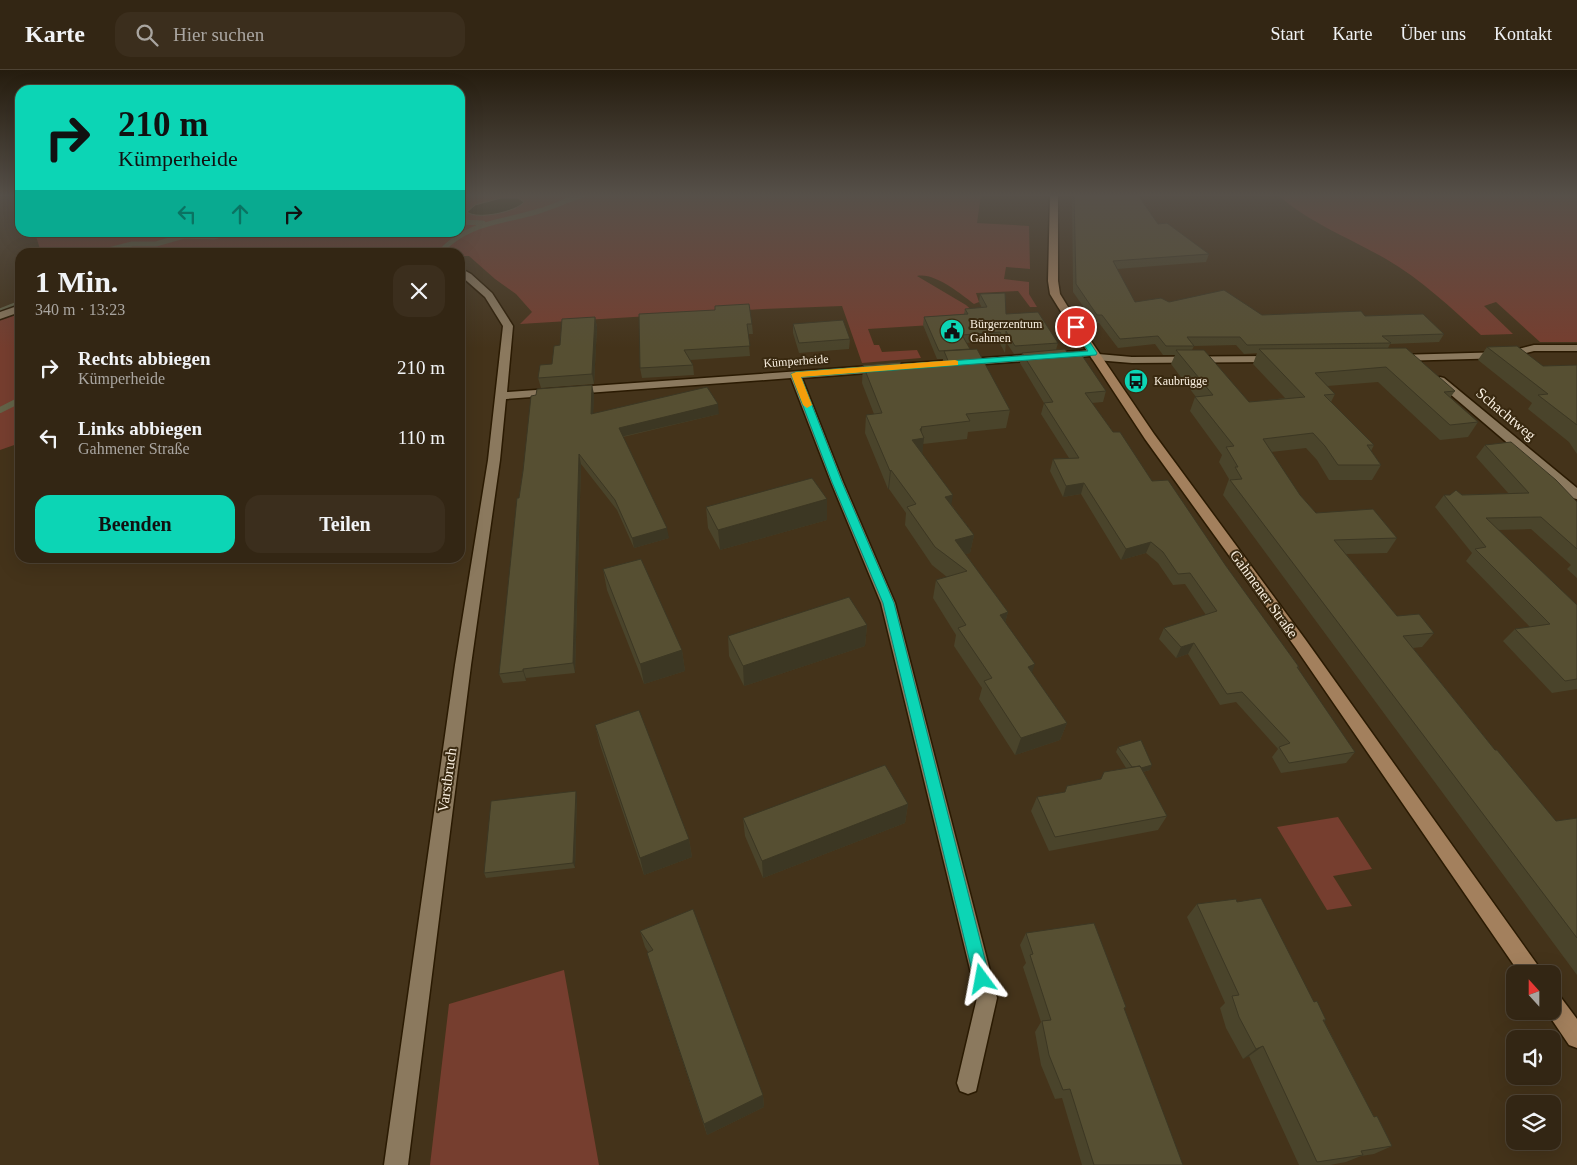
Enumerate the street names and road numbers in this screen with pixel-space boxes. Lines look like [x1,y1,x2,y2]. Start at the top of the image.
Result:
street label: Kümperheide [763,352,829,370]
street label: Schachtweg [1473,385,1539,444]
street label: Gahmener Straße [1227,547,1301,641]
street label: Varstbruch [435,746,460,813]

